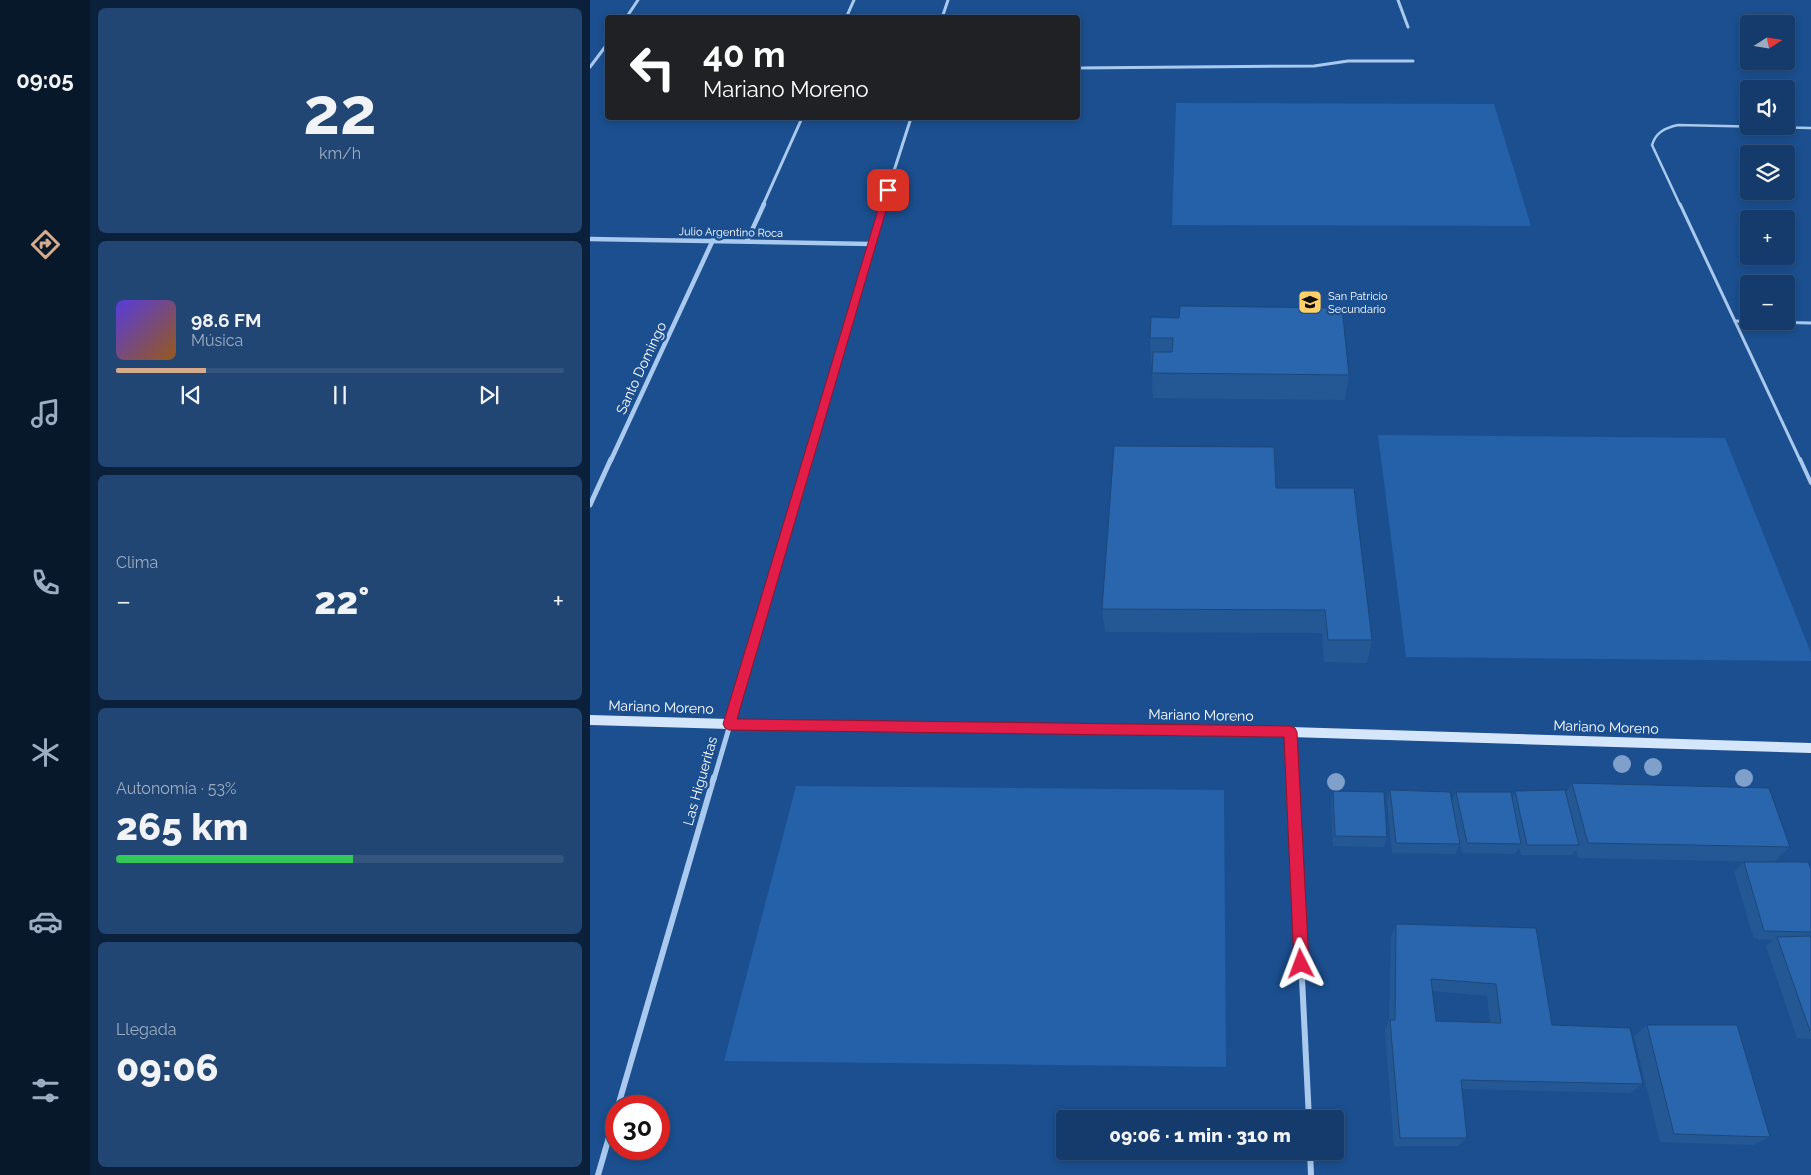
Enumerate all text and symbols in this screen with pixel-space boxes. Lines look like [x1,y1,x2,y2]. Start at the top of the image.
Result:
north arrow [1740,15,1795,70]
map controls [1740,15,1795,330]
text: 40 m [703,34,785,75]
icon: left [620,35,685,100]
text: 09:05 [16,67,74,93]
text: 22 [303,73,377,149]
text: Mariano Moreno [703,76,869,102]
button: sound [1740,80,1795,135]
text: km/h [319,144,361,163]
button: layers [1740,145,1795,200]
pin [867,169,909,211]
icon: arrive [874,176,902,204]
button: + [1740,210,1795,265]
street label: Julio Argentino Roca [679,225,783,240]
icon: directions [28,227,63,262]
button: − [1740,275,1795,330]
school or university icon: San Patricio Secundario [1297,289,1323,315]
place label: San Patricio Secundario [1328,290,1388,316]
text: 98.6 FM [191,309,261,331]
street label: Santo Domingo [613,319,669,417]
text: Música [191,331,243,350]
icon: previous [177,381,205,409]
icon: pause [326,381,354,409]
icon: next [475,381,503,409]
icon: music [28,396,63,431]
text: Clima [116,553,158,572]
icon: phone [28,565,63,600]
text: 22° [314,578,369,623]
text: − [116,585,131,618]
text: + [552,585,564,618]
street label: Mariano Moreno [608,697,714,717]
street label: Mariano Moreno [1148,706,1254,724]
street label: Mariano Moreno [1553,717,1659,737]
street label: Las Higueritas [680,734,720,827]
icon: climate [28,735,63,770]
text: Autonomía · 53% [116,779,237,798]
text: 265 km [116,804,248,849]
icon: car [28,904,63,939]
position arrow [1274,937,1326,989]
text: Llegada [116,1020,176,1039]
text: 09:06 [116,1045,219,1090]
icon: filters [28,1073,63,1108]
speed limit sign: 30 [605,1095,670,1160]
text: 09:06 · 1 min · 310 m [1109,1124,1291,1146]

